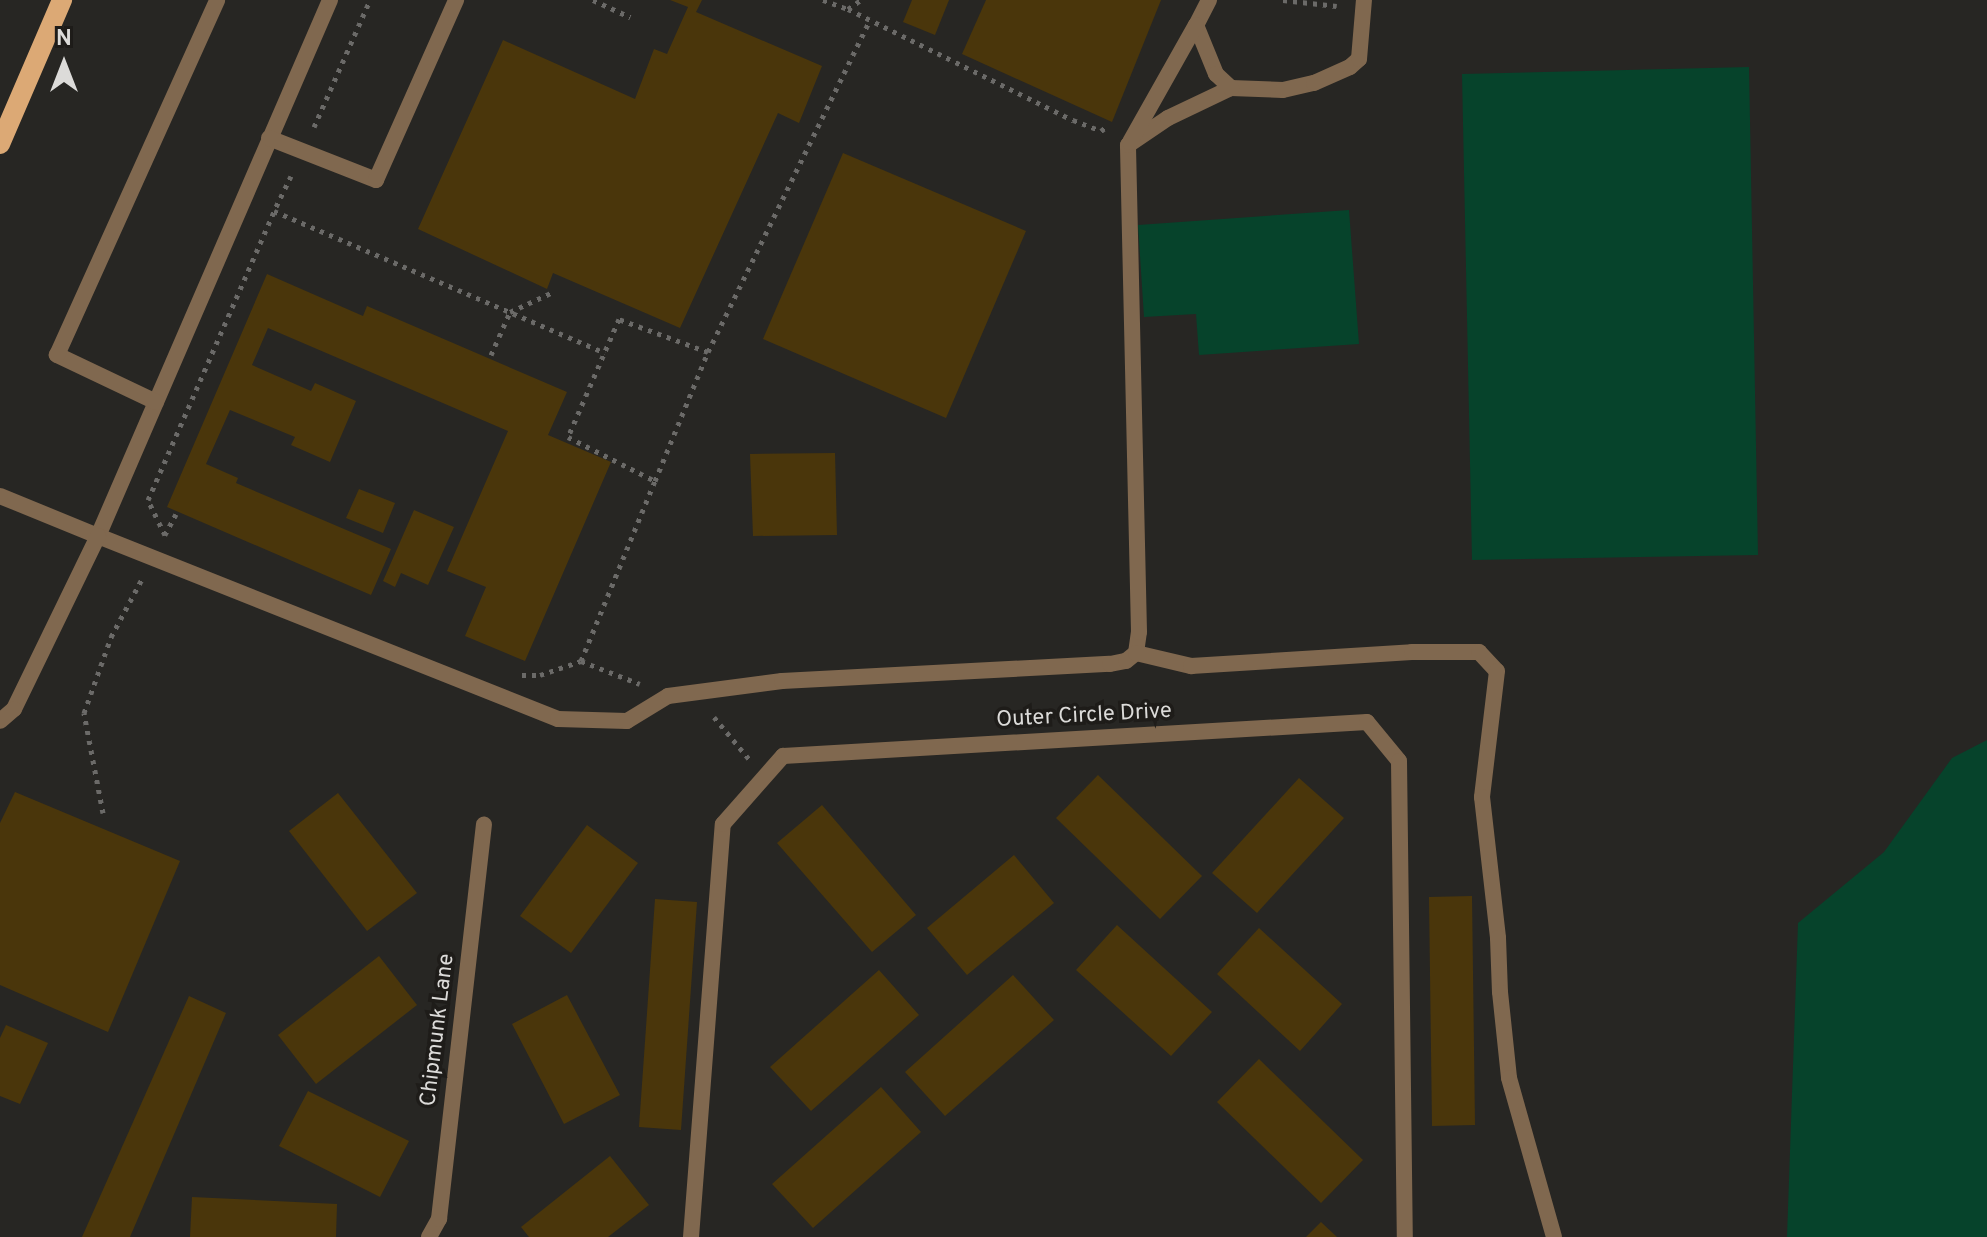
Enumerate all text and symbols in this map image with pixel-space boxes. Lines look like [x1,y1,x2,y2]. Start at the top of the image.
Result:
north arrow [24,24,104,104]
text: N [56,26,72,53]
street label: Outer Circle Drive [995,698,1173,734]
street label: Chipmunk Lane [416,952,460,1108]

